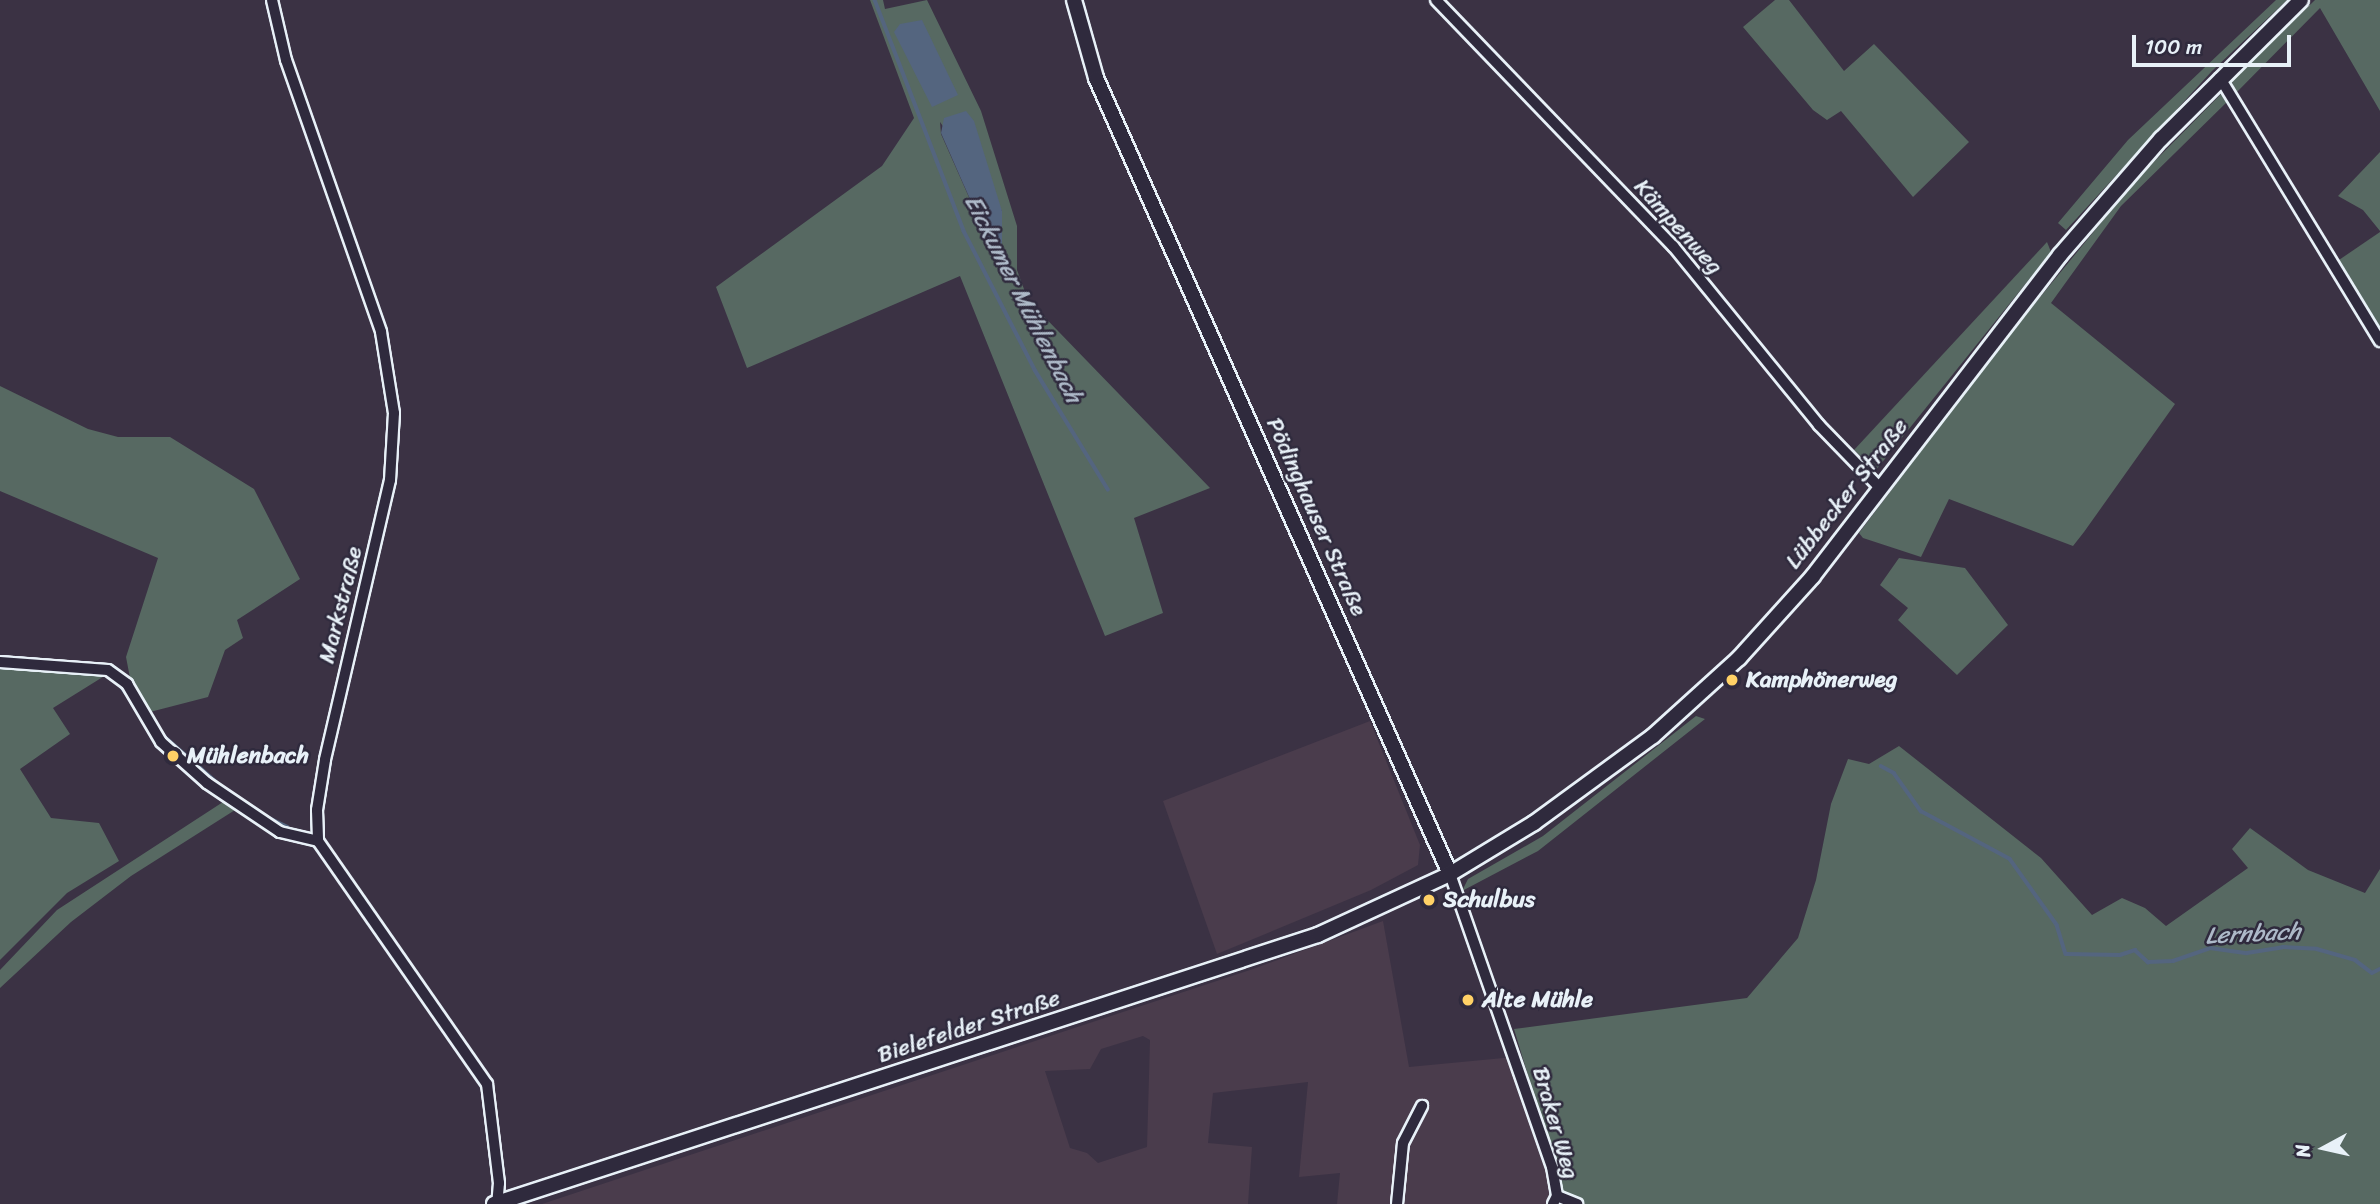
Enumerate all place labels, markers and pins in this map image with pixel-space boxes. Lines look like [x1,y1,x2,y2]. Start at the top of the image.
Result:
place label: Kamphönerweg [1746,666,1897,694]
marker: Kamphönerweg [1724,672,1740,688]
place label: Mühlenbach [187,742,309,770]
marker: Mühlenbach [165,748,181,764]
place label: Schulbus [1443,886,1535,914]
marker: Schulbus [1421,892,1437,908]
place label: Alte Mühle [1482,986,1593,1014]
marker: Alte Mühle [1460,992,1476,1008]

